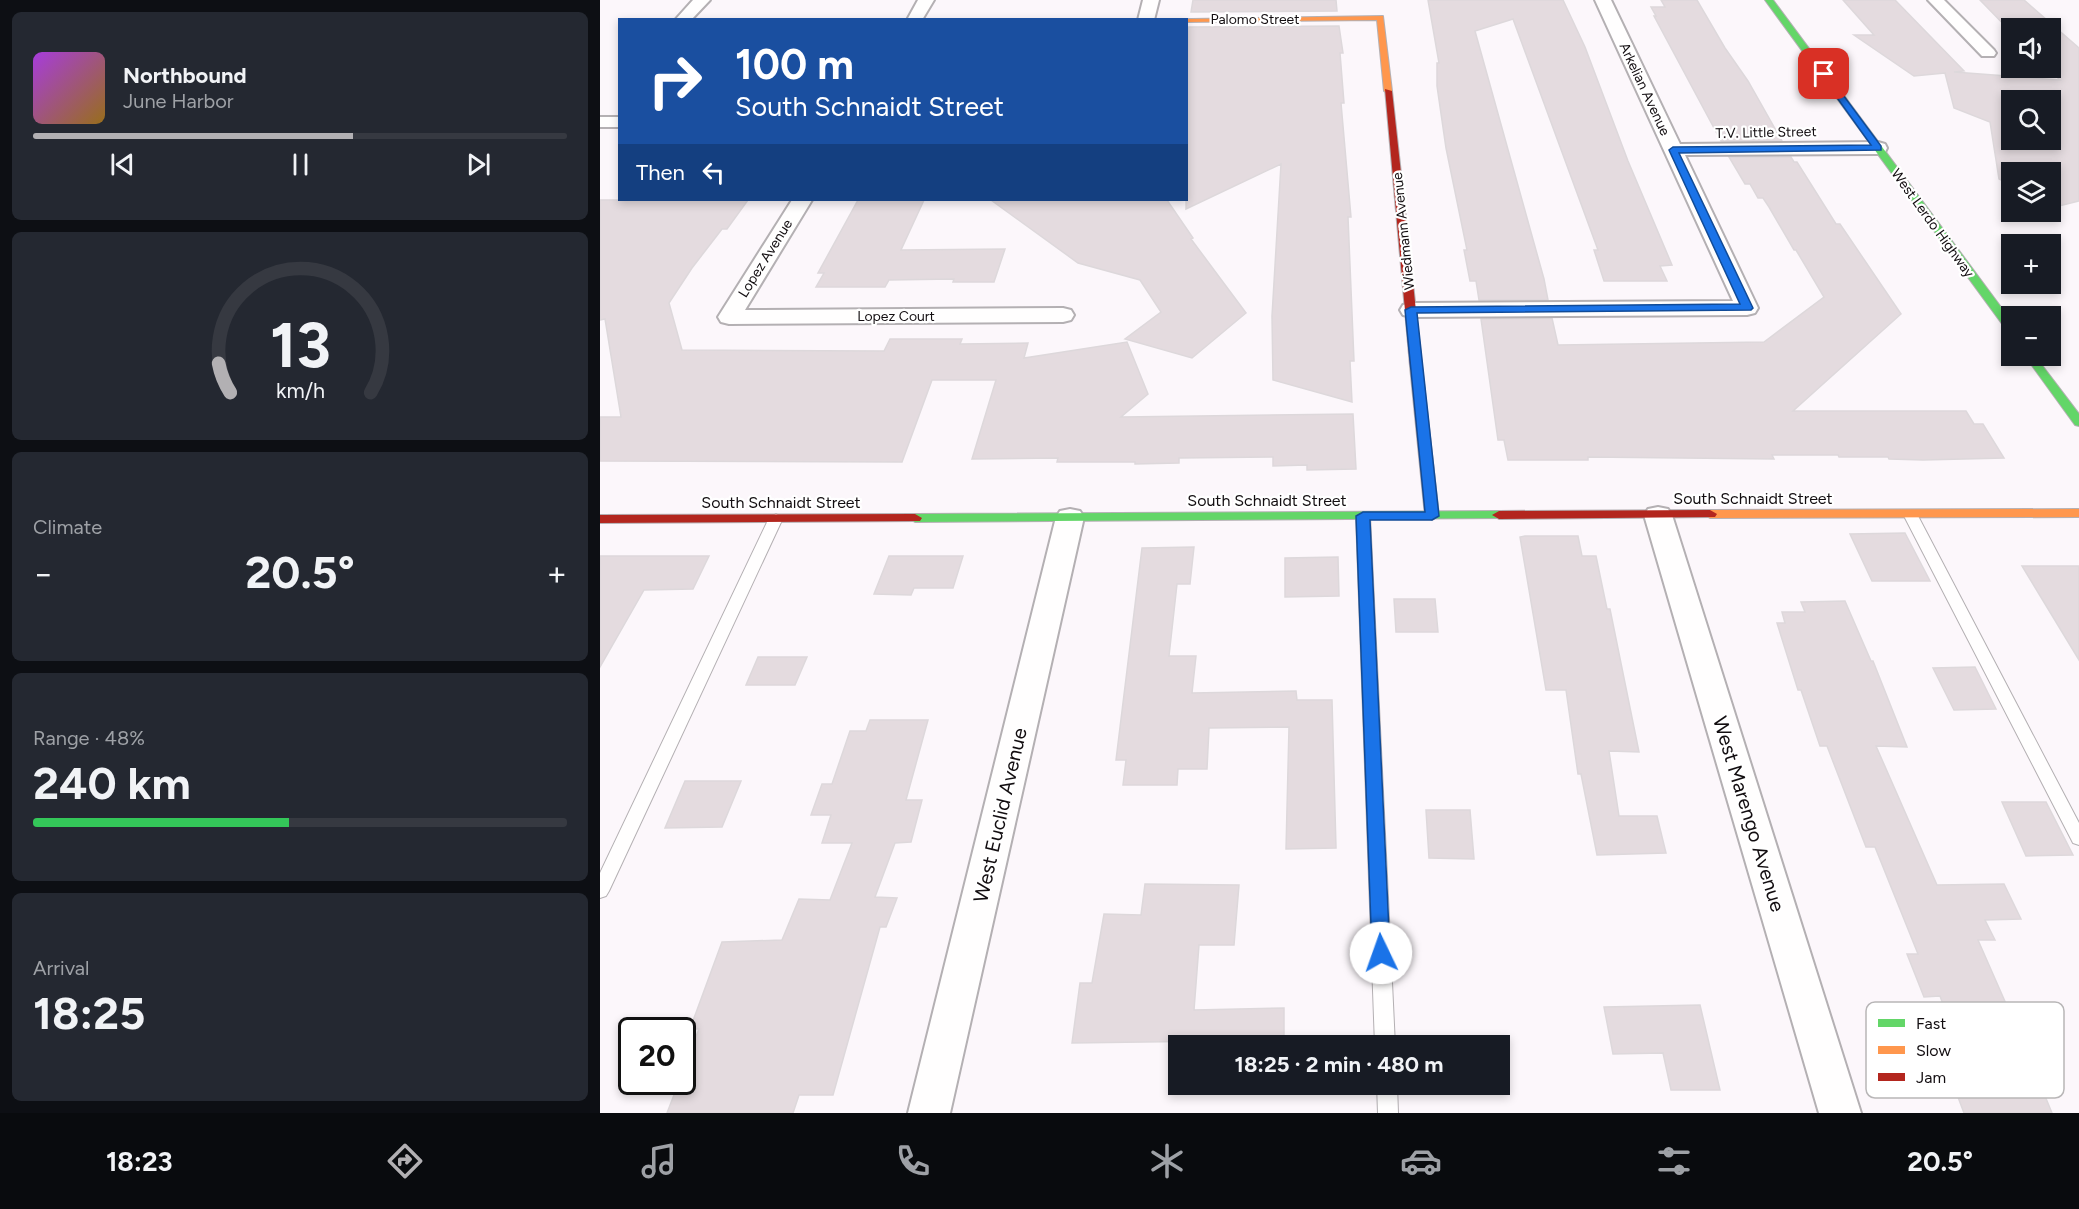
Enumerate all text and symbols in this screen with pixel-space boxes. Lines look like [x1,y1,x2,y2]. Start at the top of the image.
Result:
street label: Palomo Street [1211,11,1300,28]
map controls [2001,18,2061,366]
button: sound [2001,18,2061,78]
text: 100 m [735,39,854,90]
street label: Arkelian Avenue [1616,40,1674,139]
icon: right [636,42,714,120]
pin [1798,48,1849,99]
icon: arrive [1807,57,1840,90]
text: Northbound [123,62,247,89]
text: June Harbor [123,89,234,113]
text: South Schnaidt Street [735,90,1004,123]
button: search [2001,90,2061,150]
street label: T.V. Little Street [1715,123,1817,142]
icon: previous [106,148,139,181]
icon: pause [284,148,317,181]
icon: next [462,148,495,181]
icon: left [697,156,730,189]
text: Then [636,159,685,186]
button: layers [2001,162,2061,222]
street label: West Lerdo Highway [1887,166,1978,281]
street label: Wiedmann Avenue [1389,171,1418,291]
street label: Lopez Avenue [735,216,796,301]
button: + [2001,234,2061,294]
button: − [2001,306,2061,366]
text: 13 [269,308,331,383]
street label: Lopez Court [857,308,935,325]
text: km/h [276,379,324,404]
street label: South Schnaidt Street [1673,489,1833,508]
street label: South Schnaidt Street [1187,491,1347,510]
street label: South Schnaidt Street [701,493,861,512]
text: Climate [33,515,102,539]
text: 20.5° [245,545,355,599]
text: − [33,554,54,593]
text: + [546,554,567,593]
street label: West Marengo Avenue [1708,713,1790,915]
street label: West Euclid Avenue [968,725,1032,905]
text: Range · 48% [33,726,145,750]
text: 240 km [33,756,191,810]
position arrow [1349,921,1413,985]
text: Arrival [33,956,89,980]
text: 18:25 [33,986,145,1040]
legend [1866,1002,2064,1098]
text: Fast [1916,1014,1946,1033]
speed limit sign: 20 [618,1017,696,1095]
text: Slow [1916,1041,1951,1060]
text: 18:25 · 2 min · 480 m [1235,1051,1443,1078]
text: Jam [1916,1068,1946,1087]
icon: directions [384,1140,426,1182]
icon: music [638,1140,680,1182]
icon: phone [892,1140,934,1182]
icon: climate [1146,1140,1188,1182]
icon: car [1400,1140,1442,1182]
icon: filters [1653,1140,1695,1182]
text: 18:23 [106,1145,173,1178]
text: 20.5° [1907,1145,1973,1178]

